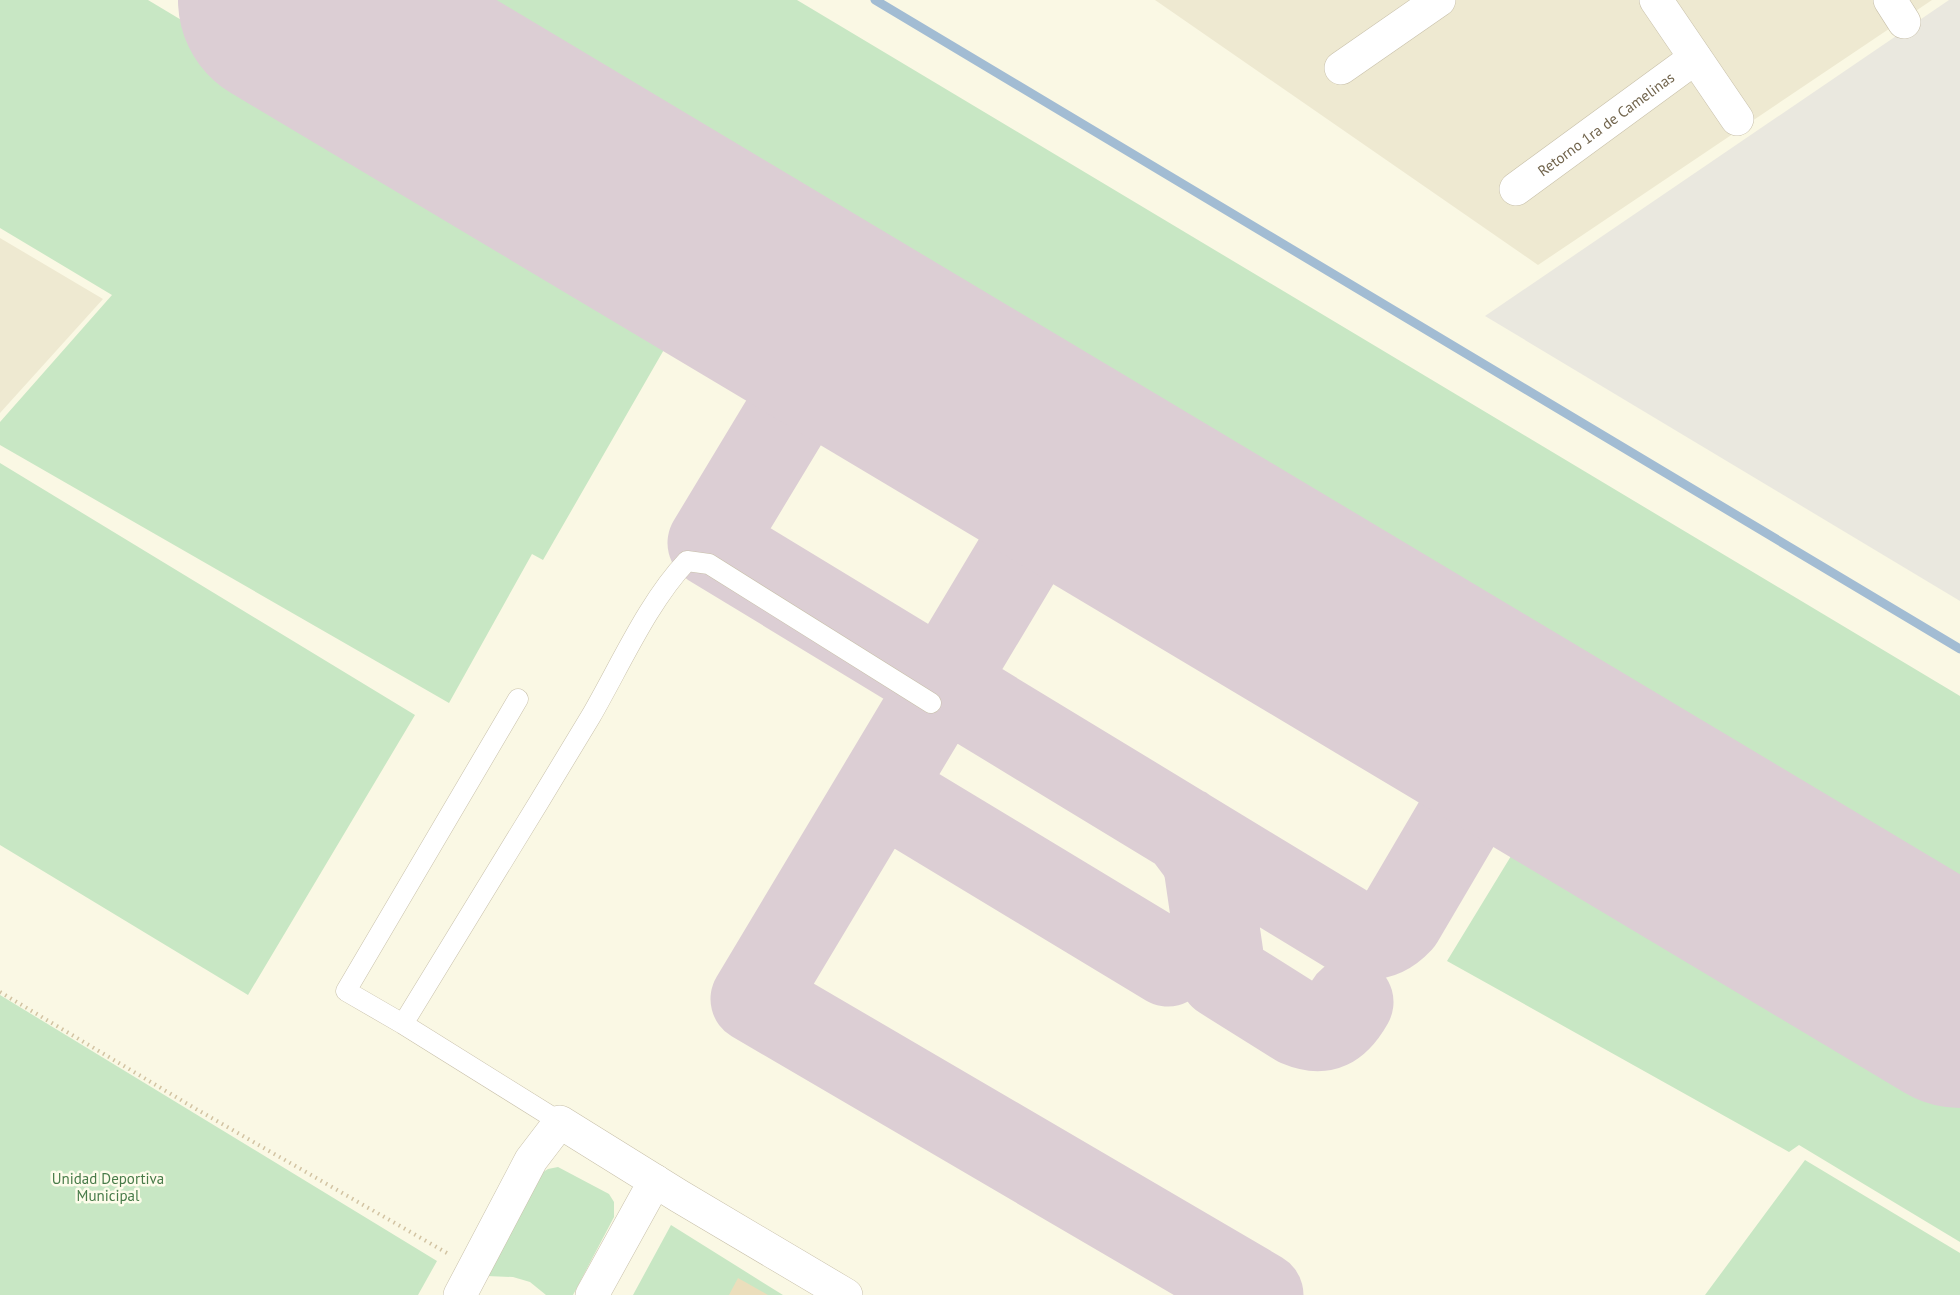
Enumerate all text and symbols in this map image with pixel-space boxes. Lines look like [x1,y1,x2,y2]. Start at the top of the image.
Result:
street label: Retorno 1ra de Camelinas [1534,67,1678,180]
park label: Unidad Deportiva Municipal [52,1169,164,1205]

